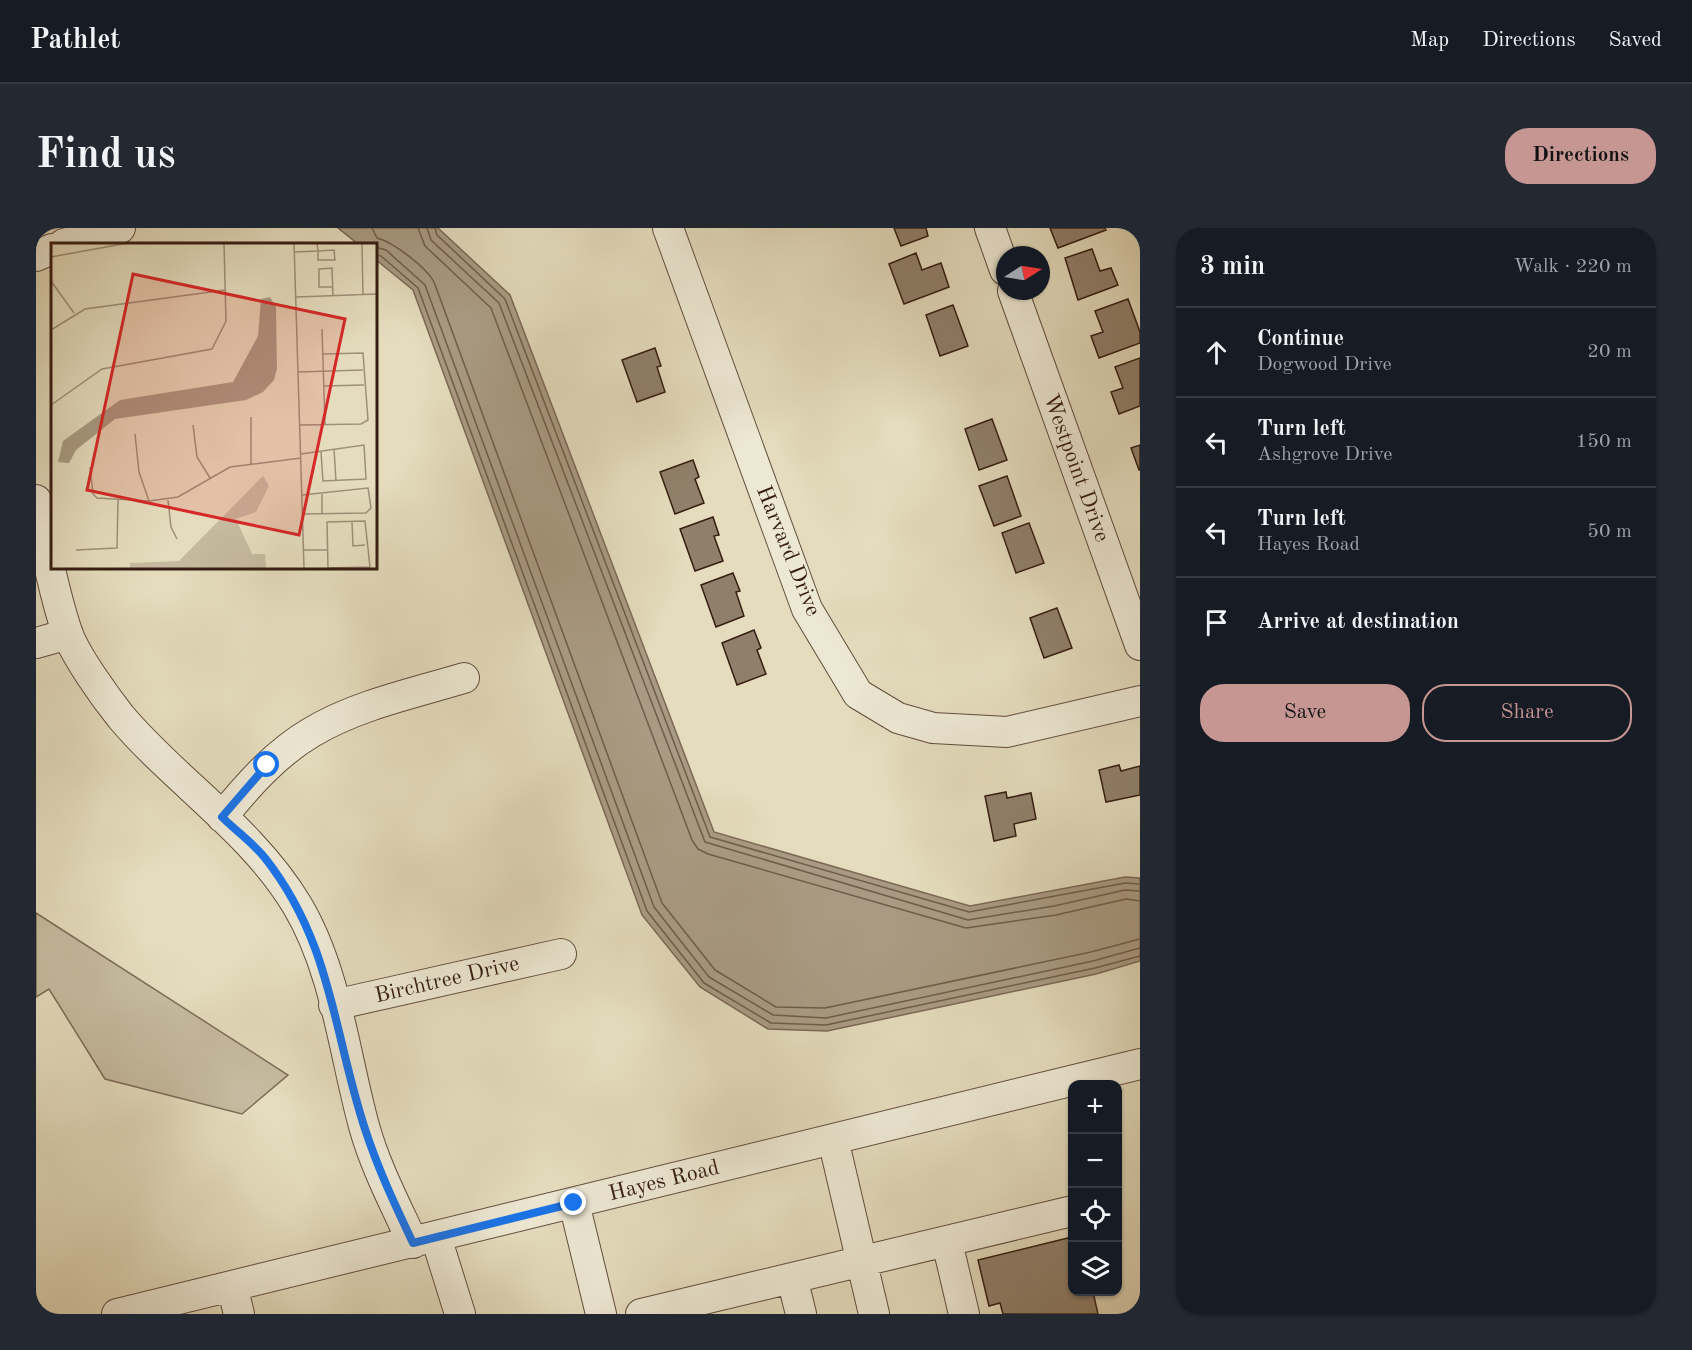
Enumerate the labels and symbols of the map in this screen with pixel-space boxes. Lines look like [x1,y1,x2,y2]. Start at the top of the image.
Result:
inset map [51,243,376,568]
north arrow [996,246,1050,300]
street label: Westpoint Drive [1039,391,1113,545]
street label: Harvard Drive [752,483,824,619]
route start [253,751,279,777]
street label: Birchtree Drive [373,953,521,1007]
street label: Hayes Road [606,1157,722,1205]
route end [560,1189,586,1215]

